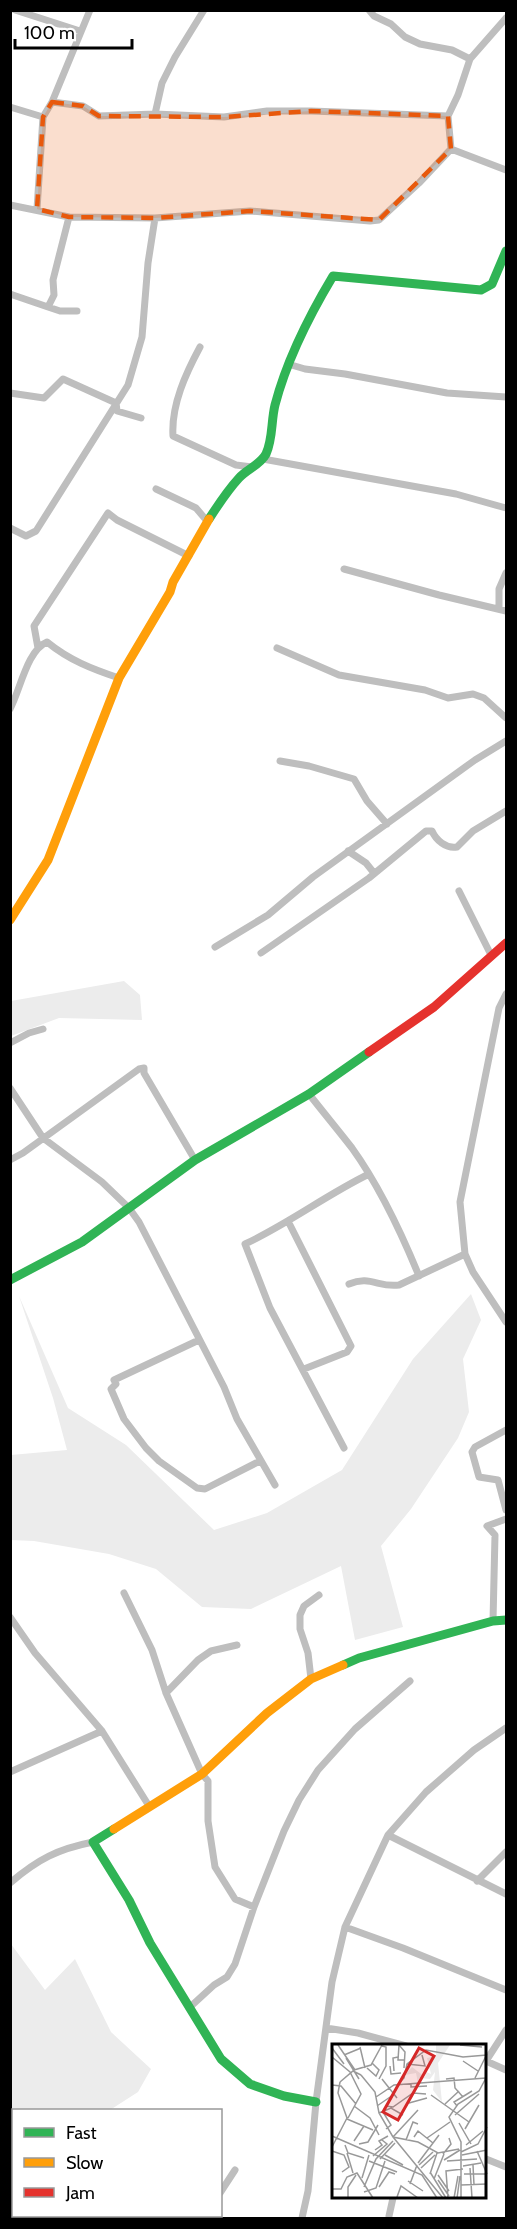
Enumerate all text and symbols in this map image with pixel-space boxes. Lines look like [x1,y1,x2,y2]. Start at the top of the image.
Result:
scale bar [15,12,132,50]
text: 100 m [24,22,75,44]
inset map [332,2044,487,2199]
legend [12,2109,222,2217]
text: Fast [66,2122,97,2144]
text: Slow [66,2152,103,2174]
text: Jam [65,2182,95,2204]

